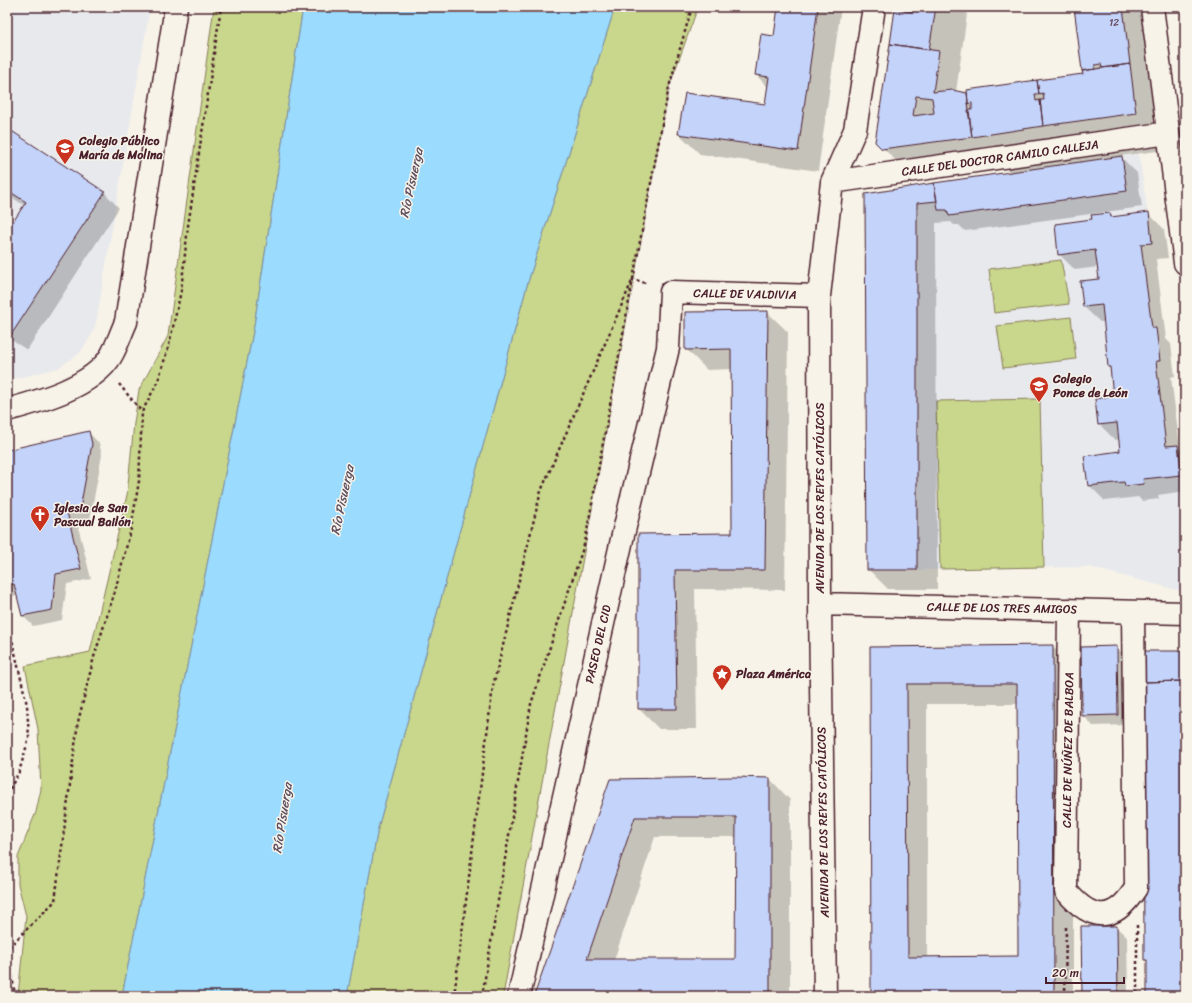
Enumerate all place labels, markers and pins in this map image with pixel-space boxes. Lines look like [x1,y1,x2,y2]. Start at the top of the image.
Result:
place label: Colegio Público María de Molina [78,130,164,166]
school or university icon: Colegio Público María de Molina [54,137,76,165]
place label: Colegio Ponce de León [1052,368,1128,404]
school or university icon: Colegio Ponce de León [1028,375,1050,403]
place label: Iglesia de San Pascual Bailón [53,497,131,533]
church icon: Iglesia de San Pascual Bailón [29,504,51,532]
place icon: Plaza América [711,663,733,691]
place label: Plaza América [736,663,811,685]

